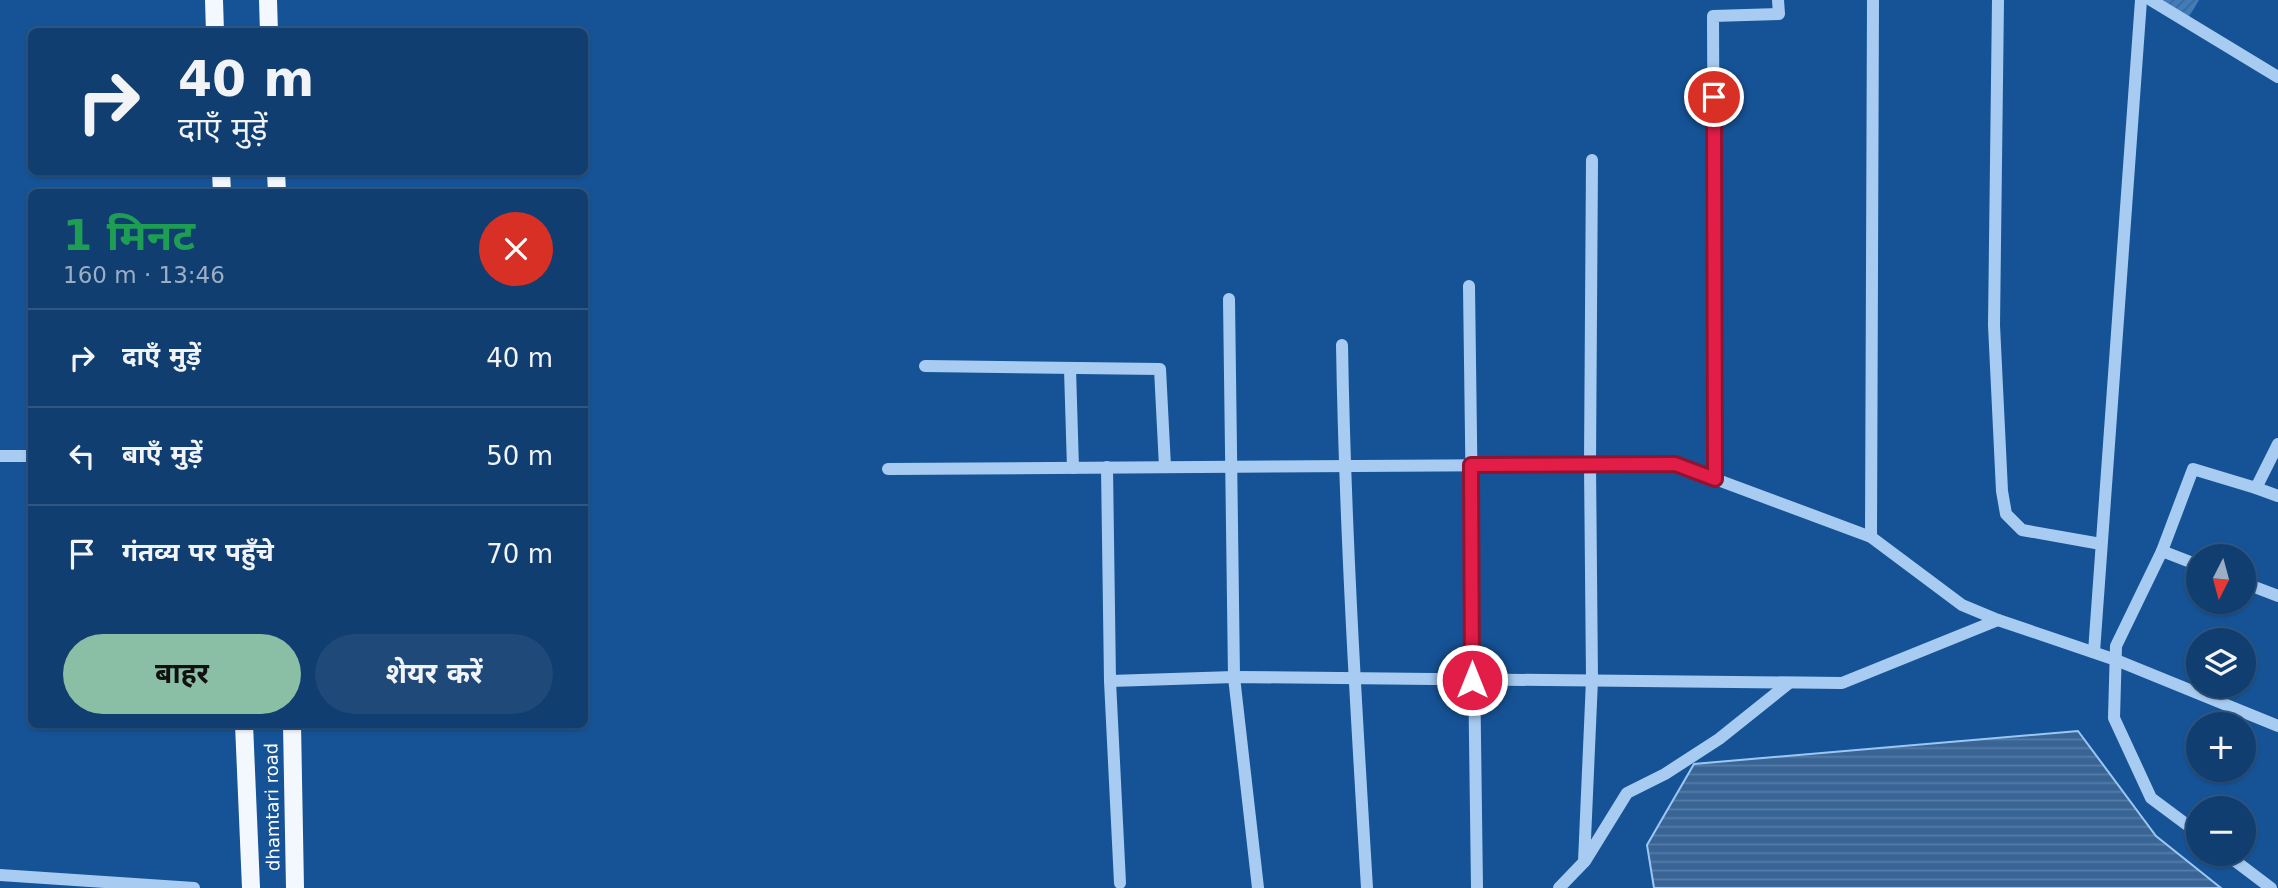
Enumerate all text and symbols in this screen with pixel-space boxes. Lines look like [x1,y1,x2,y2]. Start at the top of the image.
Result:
text: 40 m [178,51,314,108]
icon: right [63,56,154,147]
pin [1684,67,1744,127]
icon: arrive [1695,78,1733,116]
text: दाएँ मुड़ें [178,110,267,148]
text: 1 मिनट [63,211,195,260]
button: close [479,212,553,286]
text: 160 m · 13:46 [63,262,225,288]
icon: right [63,339,101,377]
text: दाएँ मुड़ें [122,341,201,371]
text: 40 m [486,343,553,373]
icon: left [63,437,101,475]
text: बाएँ मुड़ें [122,439,202,469]
text: 50 m [486,441,553,471]
icon: arrive [63,535,101,573]
text: गंतव्य पर पहुँचे [122,537,274,567]
text: 70 m [486,539,553,569]
north arrow [2186,544,2256,614]
map controls [2186,544,2256,866]
button: layers [2186,628,2256,698]
button: बाहर [63,634,301,714]
button: शेयर करें [315,634,553,714]
position arrow [1435,643,1509,717]
button: + [2186,712,2256,782]
street label: dhamtari road [260,743,284,871]
button: − [2186,796,2256,866]

